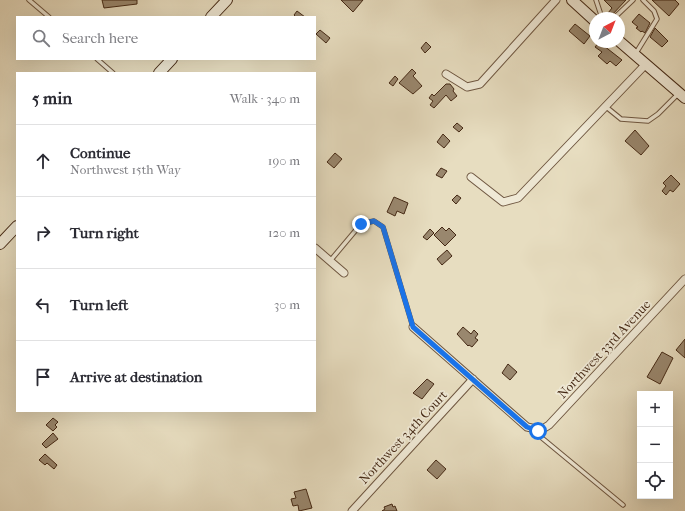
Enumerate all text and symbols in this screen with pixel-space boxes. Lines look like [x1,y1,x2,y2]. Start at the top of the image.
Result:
north arrow [589,12,625,48]
search box [16,16,316,60]
icon: search [30,27,52,49]
text: Search here [62,29,138,47]
text: 5 min [32,88,72,108]
text: Walk · 340 m [230,91,300,106]
text: Continue [70,144,130,162]
icon: ahead [32,150,54,172]
text: 190 m [268,153,300,168]
text: Northwest 15th Way [70,162,181,177]
route end [352,215,370,233]
icon: right [32,222,54,244]
text: Turn right [70,224,139,242]
text: 120 m [268,225,300,240]
icon: left [32,294,54,316]
text: Turn left [70,296,128,314]
street label: Northwest 33rd Avenue [554,296,654,401]
text: 30 m [274,297,300,312]
icon: arrive [32,366,54,388]
text: Arrive at destination [70,368,202,386]
street label: Northwest 34th Court [356,387,450,487]
map controls [637,391,673,499]
button: + [637,391,673,427]
route start [529,422,547,440]
button: − [637,427,673,463]
button: locate [637,463,673,499]

